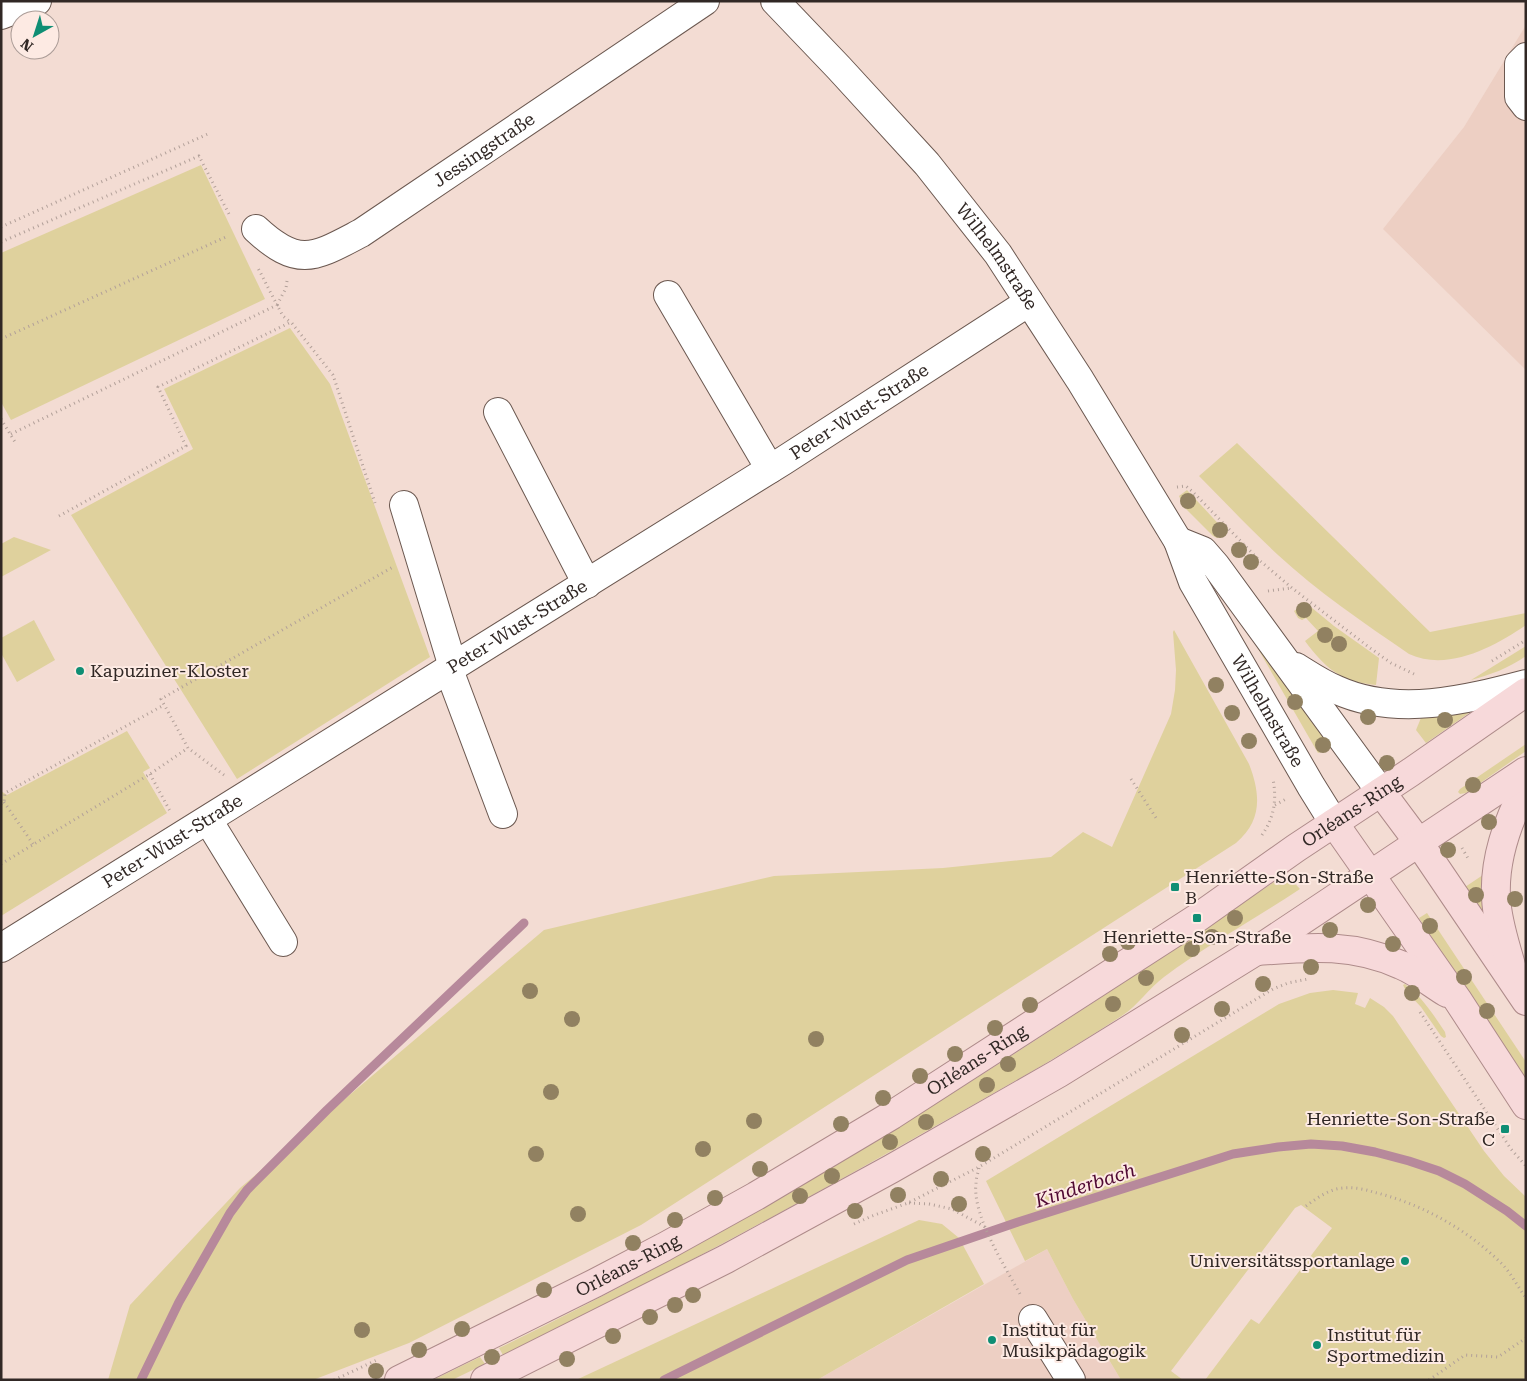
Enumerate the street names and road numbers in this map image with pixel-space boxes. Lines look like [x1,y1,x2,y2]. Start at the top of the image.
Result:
street label: Jessingstraße [429,108,539,191]
street label: Wilhelmstraße [952,199,1043,314]
street label: Peter-Wust-Straße [786,359,932,464]
street label: Peter-Wust-Straße [443,575,591,678]
street label: Wilhelmstraße [1227,651,1309,771]
street label: Orléans-Ring [1298,770,1406,851]
street label: Peter-Wust-Straße [98,789,246,892]
street label: Orléans-Ring [923,1019,1031,1100]
street label: Orléans-Ring [572,1229,684,1301]

